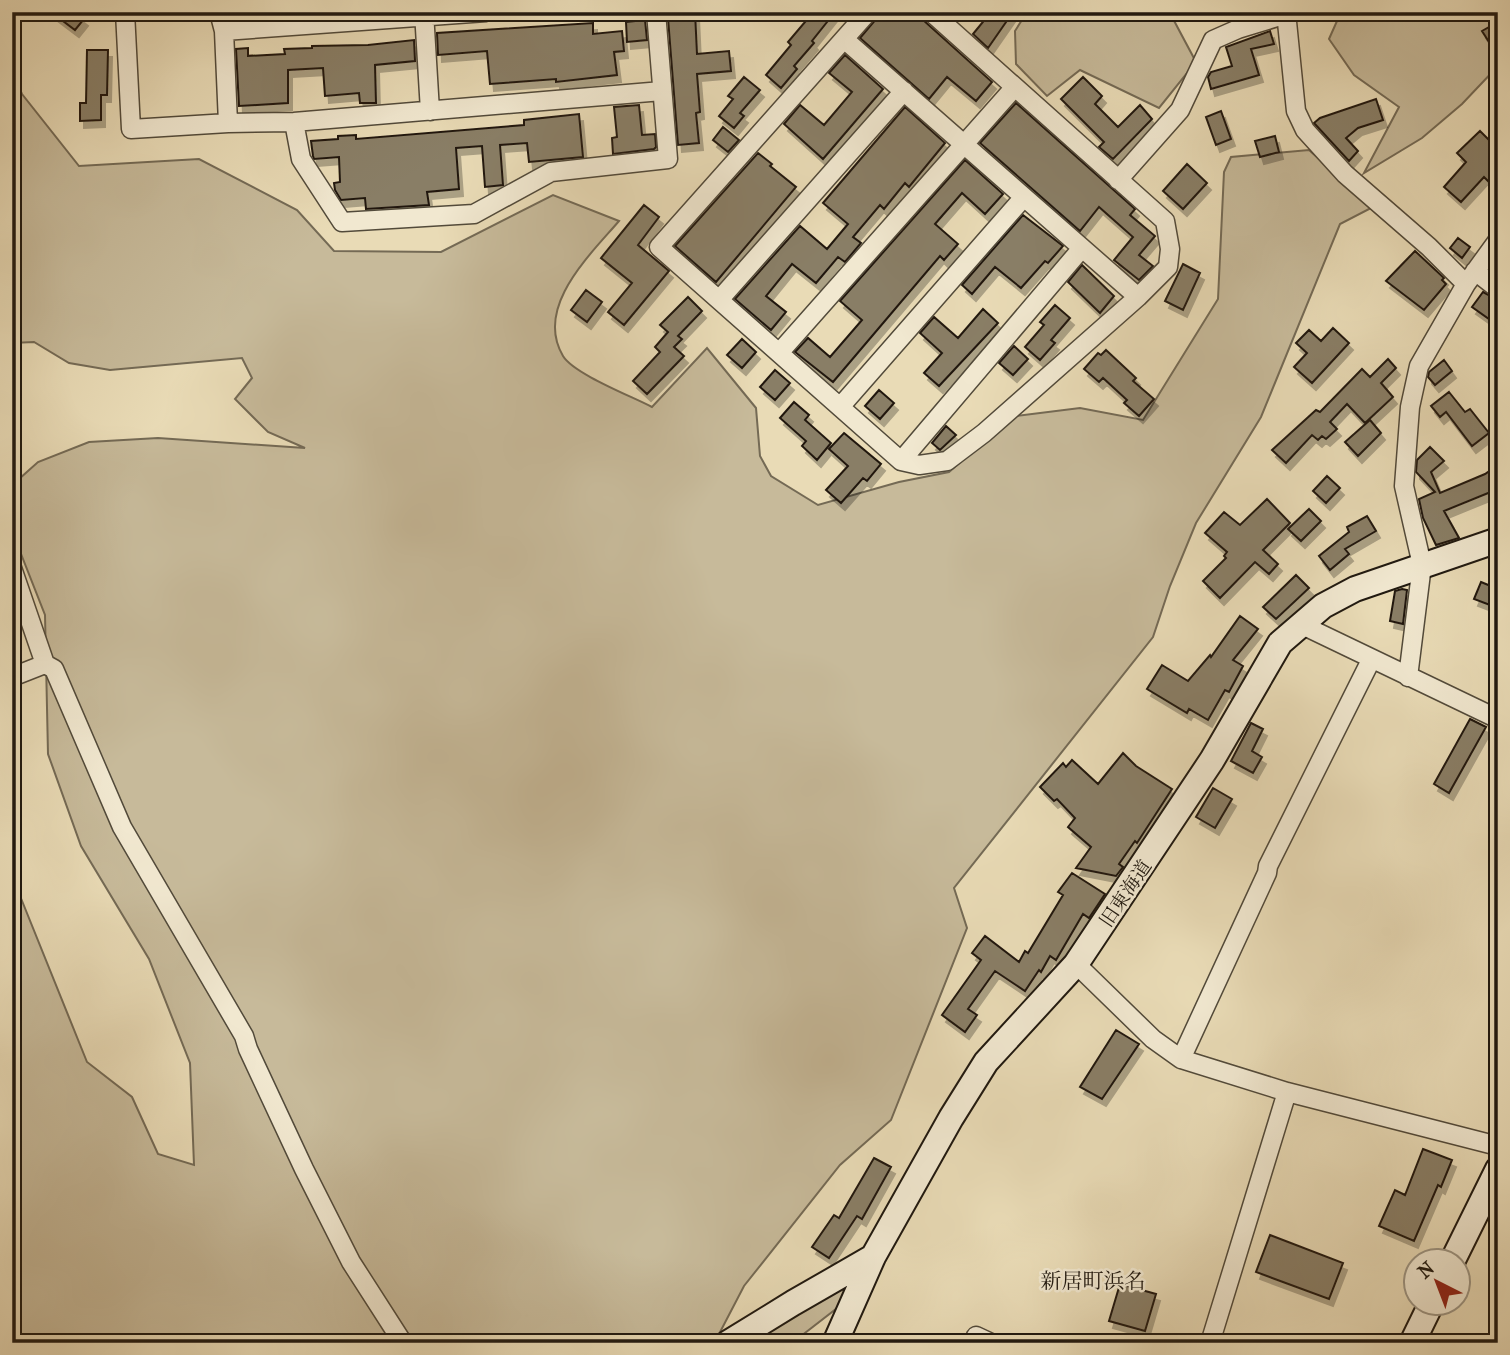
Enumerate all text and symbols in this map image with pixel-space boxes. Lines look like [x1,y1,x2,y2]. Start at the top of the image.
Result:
street label: 旧東海道 [1095,856,1156,931]
north arrow [1402,1246,1472,1316]
text: N [1414,1257,1439,1283]
district label: 新居町浜名 [1041,1269,1146,1293]

